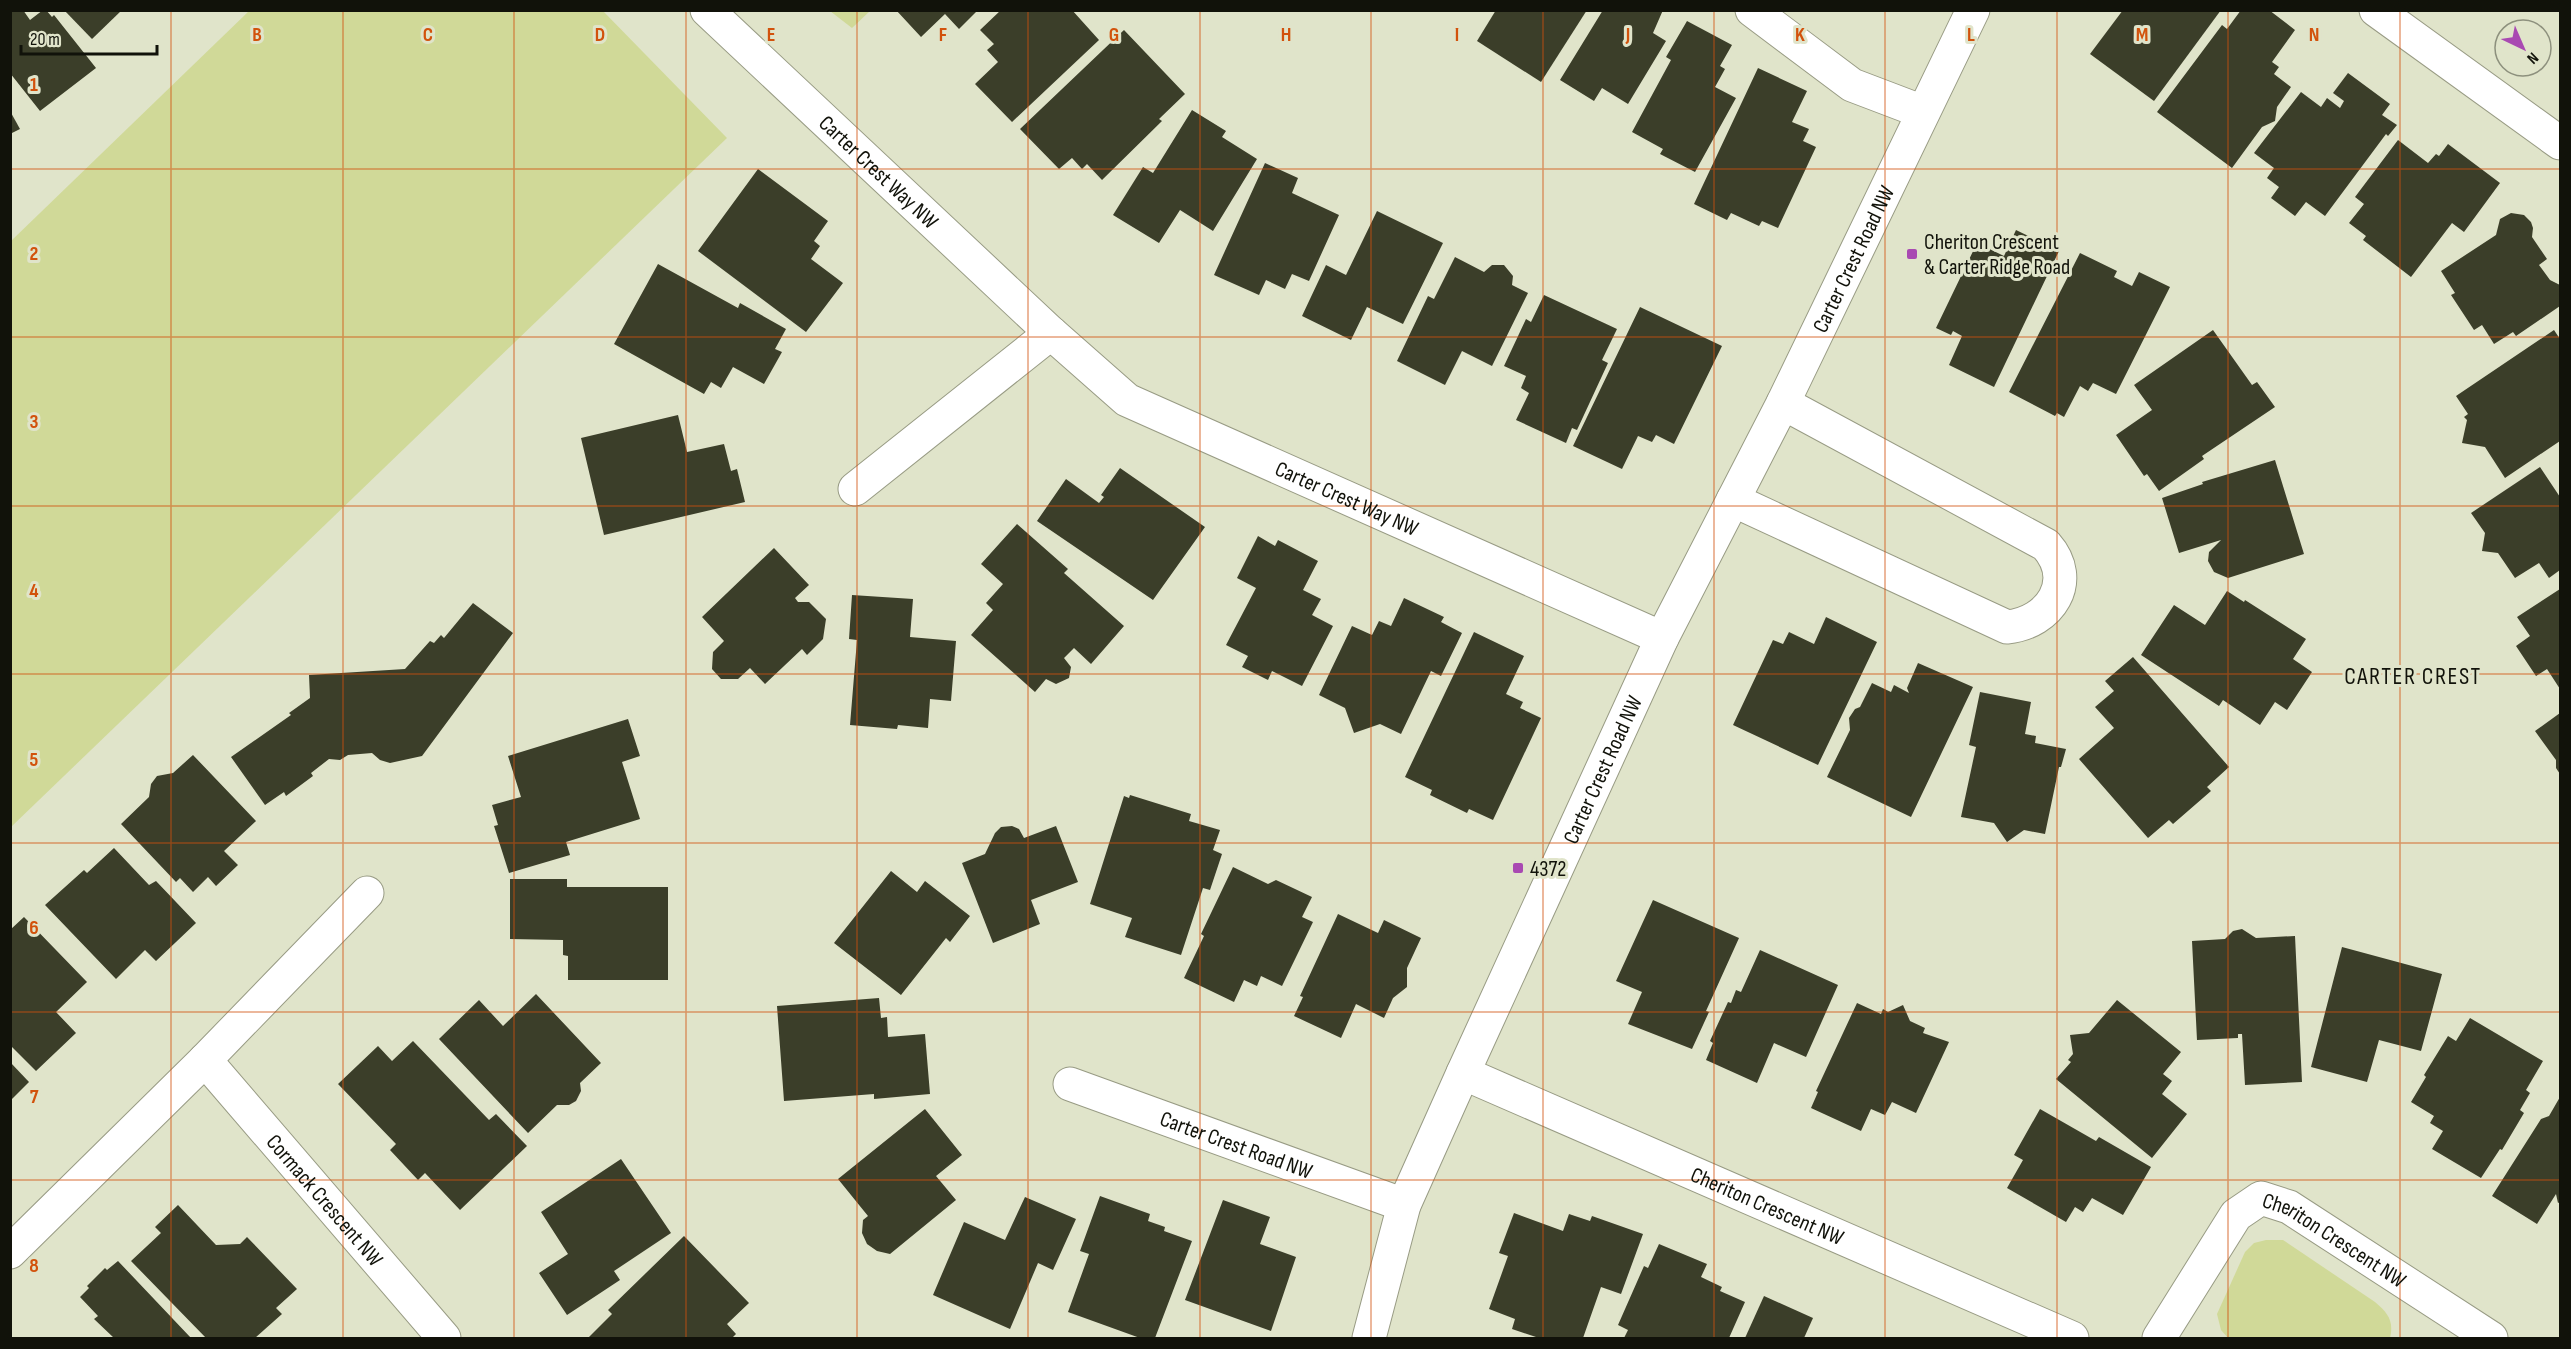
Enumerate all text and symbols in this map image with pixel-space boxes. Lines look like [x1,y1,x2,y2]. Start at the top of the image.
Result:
scale bar [21,18,158,56]
north arrow [2493,18,2553,78]
text: B [252,23,262,47]
text: C [423,23,433,47]
text: D [595,23,605,47]
text: E [767,23,775,47]
text: F [939,23,947,47]
text: G [1109,23,1119,47]
text: H [1281,23,1291,47]
text: I [1455,23,1459,47]
text: J [1625,23,1630,47]
text: K [1795,23,1805,47]
text: L [1967,23,1975,47]
text: M [2136,23,2148,47]
text: N [2309,23,2319,47]
text: 20 m [30,29,60,50]
text: N [2523,48,2542,68]
text: 1 [30,73,38,97]
street label: Carter Crest Way NW [813,110,943,235]
street label: Carter Crest Road NW [1807,182,1901,337]
place label: Cheriton Crescent & Carter Ridge Road [1924,229,2070,281]
text: 2 [30,242,38,266]
marker: Cheriton Crescent & Carter Ridge Road [1905,247,1919,261]
text: 3 [30,410,39,434]
street label: Carter Crest Way NW [1271,456,1422,543]
text: 4 [29,579,39,603]
district label: CARTER CREST [2344,662,2482,691]
street label: Carter Crest Road NW [1558,692,1649,848]
text: 5 [30,748,39,772]
place label: 4372 [1530,856,1566,883]
marker: 4372 [1511,861,1525,875]
text: 6 [29,916,39,940]
text: 7 [30,1085,39,1109]
street label: Carter Crest Road NW [1156,1106,1316,1186]
street label: Cormack Crescent NW [260,1129,388,1272]
street label: Cheriton Crescent NW [1686,1162,1848,1252]
street label: Cheriton Crescent NW [2259,1187,2411,1294]
text: 8 [29,1254,39,1278]

